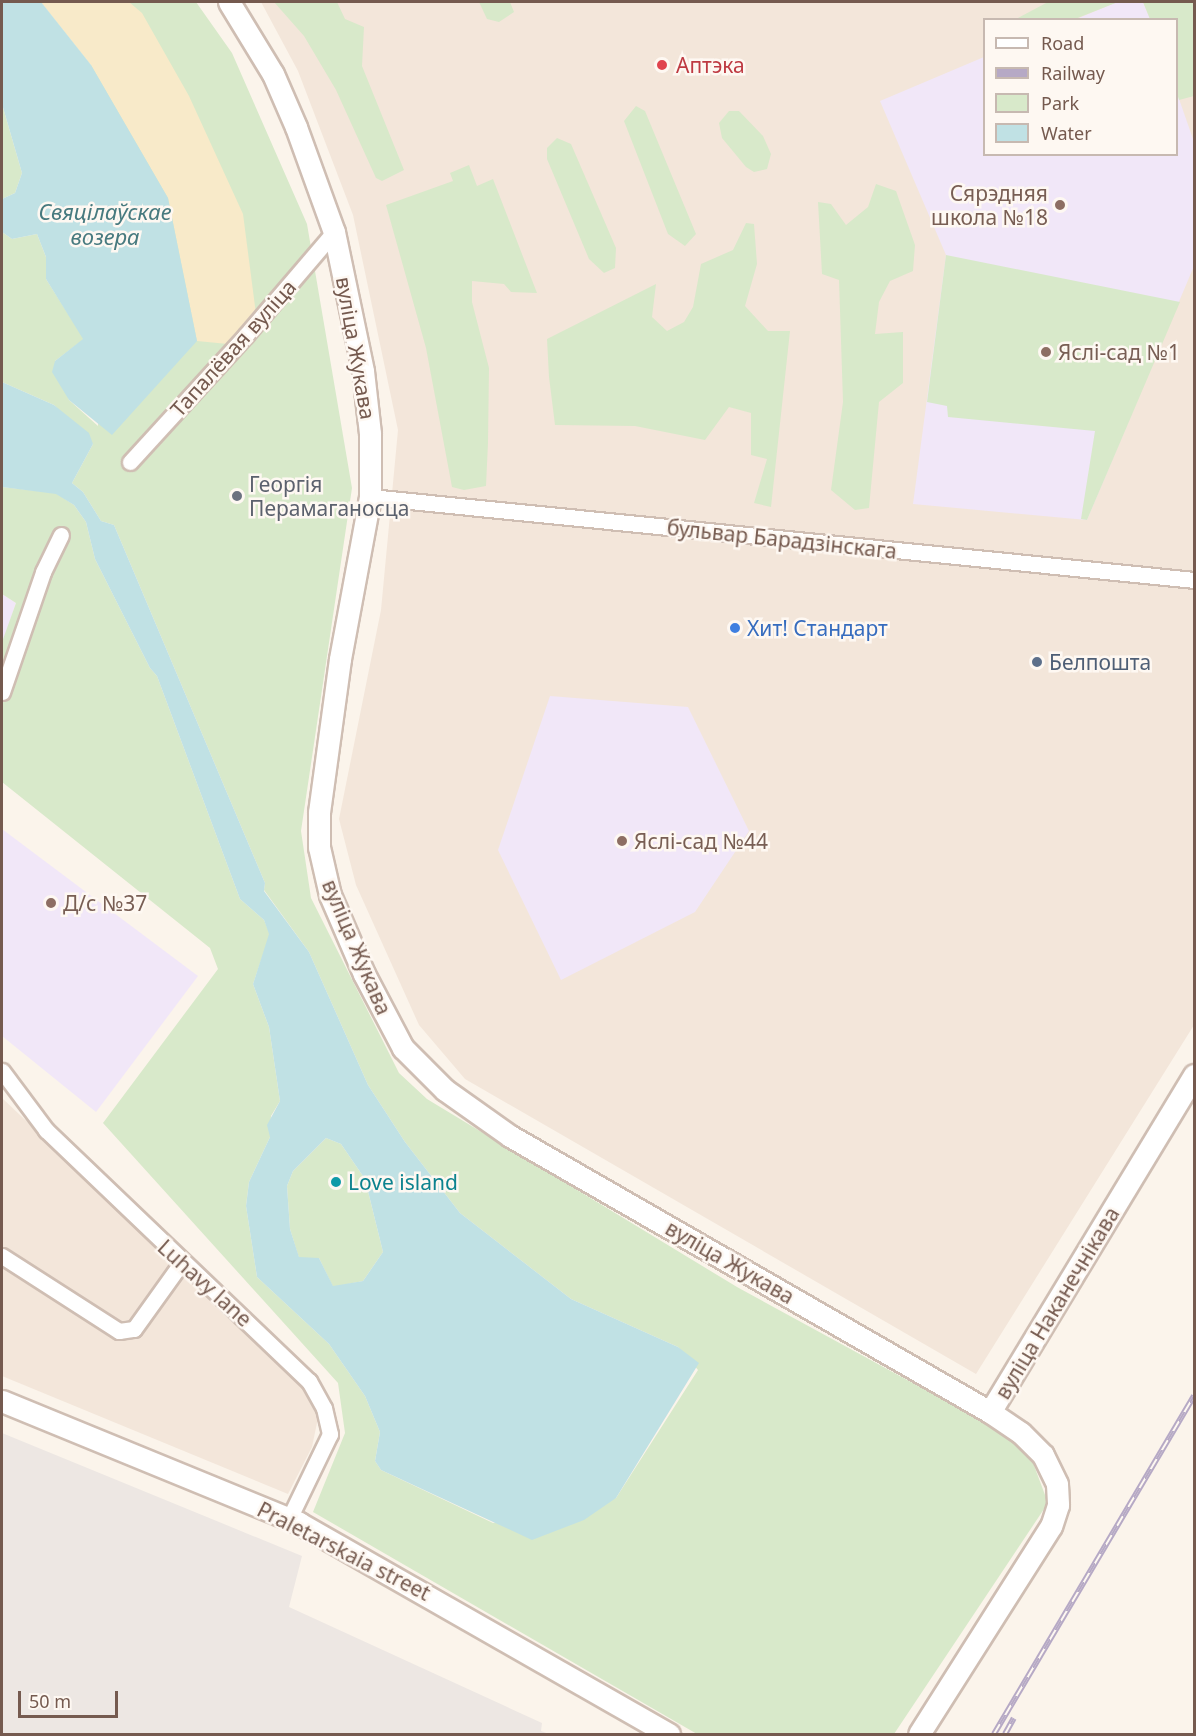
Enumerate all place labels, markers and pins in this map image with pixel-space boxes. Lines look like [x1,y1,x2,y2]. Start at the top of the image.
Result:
place label: Аптэка [676,52,745,78]
marker: Аптэка [653,56,671,74]
place label: Сярэдняя школа №18 [931,180,1048,230]
marker: Сярэдняя школа №18 [1053,198,1067,212]
place label: Яслі-сад №1 [1058,339,1180,365]
marker: Яслі-сад №1 [1039,345,1053,359]
place label: Георгія Перамаганосца [249,471,409,521]
marker: Георгія Перамаганосца [230,489,244,503]
place label: Хит! Стандарт [747,615,888,641]
marker: Хит! Стандарт [728,621,742,635]
place label: Белпошта [1049,649,1151,675]
marker: Белпошта [1030,655,1044,669]
place label: Яслі-сад №44 [634,828,768,854]
marker: Яслі-сад №44 [615,834,629,848]
place label: Д/с №37 [63,890,147,916]
marker: Д/с №37 [44,896,58,910]
place label: Love island [348,1169,458,1195]
marker: Love island [329,1175,343,1189]

